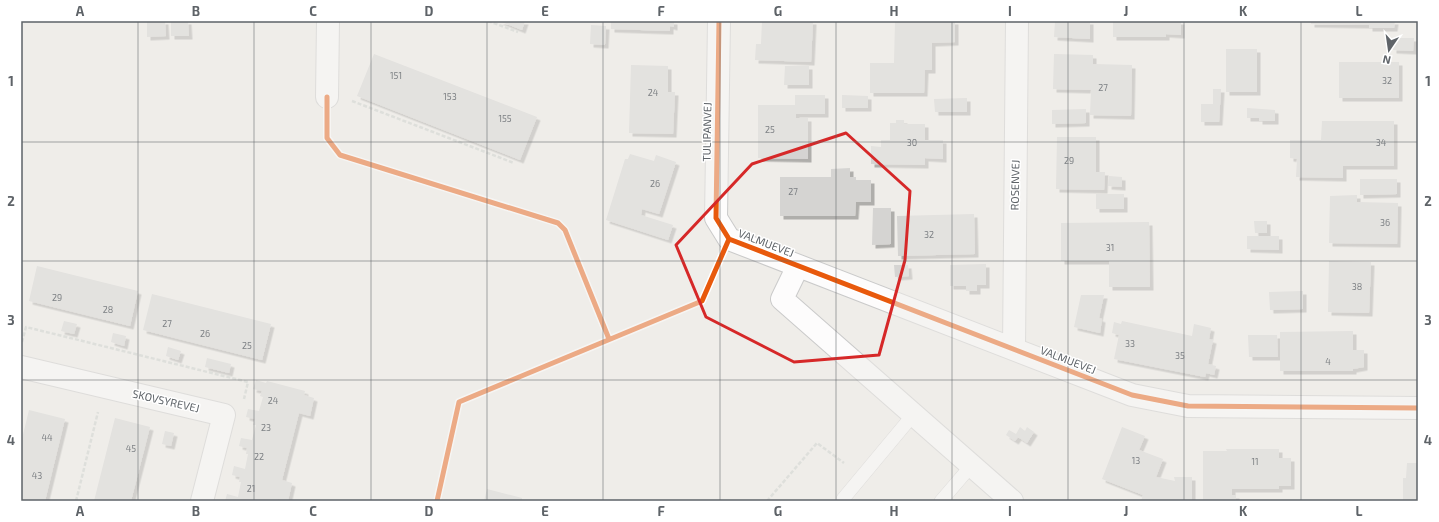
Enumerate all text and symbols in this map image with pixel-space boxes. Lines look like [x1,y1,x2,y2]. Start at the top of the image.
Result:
text: A [76,3,85,19]
text: B [192,3,200,19]
text: C [309,3,317,19]
text: D [425,3,434,19]
text: E [541,3,549,19]
text: F [657,3,665,19]
text: G [774,3,782,19]
text: H [890,3,899,19]
text: I [1008,3,1012,19]
text: J [1124,3,1128,19]
text: K [1239,3,1248,19]
text: L [1356,3,1363,19]
north arrow [1369,30,1409,70]
text: N [1381,53,1392,67]
house number: 151 [390,70,402,81]
text: 1 [8,73,14,89]
text: 1 [1425,73,1431,89]
house number: 32 [1382,75,1392,86]
house number: 27 [1098,82,1108,93]
house number: 24 [648,87,659,98]
house number: 153 [443,91,457,102]
street label: TULIPANVEJ [699,102,714,162]
house number: 155 [498,113,512,124]
house number: 25 [765,124,775,135]
house number: 30 [907,137,917,148]
house number: 34 [1376,137,1387,148]
house number: 29 [1064,155,1074,166]
street label: ROSENVEJ [1008,159,1021,211]
house number: 26 [650,178,660,189]
house number: 27 [788,186,798,197]
text: 2 [7,193,15,209]
text: 2 [1424,193,1432,209]
house number: 36 [1380,217,1390,228]
street label: VALMUEVEJ [737,226,796,259]
house number: 32 [924,229,934,240]
house number: 31 [1106,242,1114,253]
house number: 38 [1352,281,1362,292]
house number: 29 [52,292,62,303]
house number: 28 [103,304,113,315]
text: 3 [7,312,15,328]
text: 3 [1424,312,1432,328]
house number: 27 [162,318,172,329]
house number: 26 [200,328,210,339]
house number: 33 [1125,338,1135,349]
house number: 25 [242,340,252,351]
street label: VALMUEVEJ [1039,343,1098,376]
house number: 35 [1175,350,1185,361]
house number: 4 [1325,356,1331,367]
street label: SKOVSYREVEJ [131,386,201,415]
house number: 24 [268,395,279,406]
house number: 23 [261,422,271,433]
text: 4 [7,432,15,448]
house number: 44 [41,432,53,443]
text: 4 [1424,432,1432,448]
house number: 45 [126,443,136,454]
house number: 22 [254,451,264,462]
house number: 13 [1132,455,1140,466]
house number: 11 [1251,456,1259,467]
house number: 43 [32,470,42,481]
house number: 21 [247,483,255,494]
text: A [76,503,85,519]
text: B [192,503,200,519]
text: C [309,503,317,519]
text: D [425,503,434,519]
text: E [541,503,549,519]
text: F [657,503,665,519]
text: G [774,503,782,519]
text: H [890,503,899,519]
text: I [1008,503,1012,519]
text: J [1124,503,1128,519]
text: K [1239,503,1248,519]
text: L [1356,503,1363,519]

